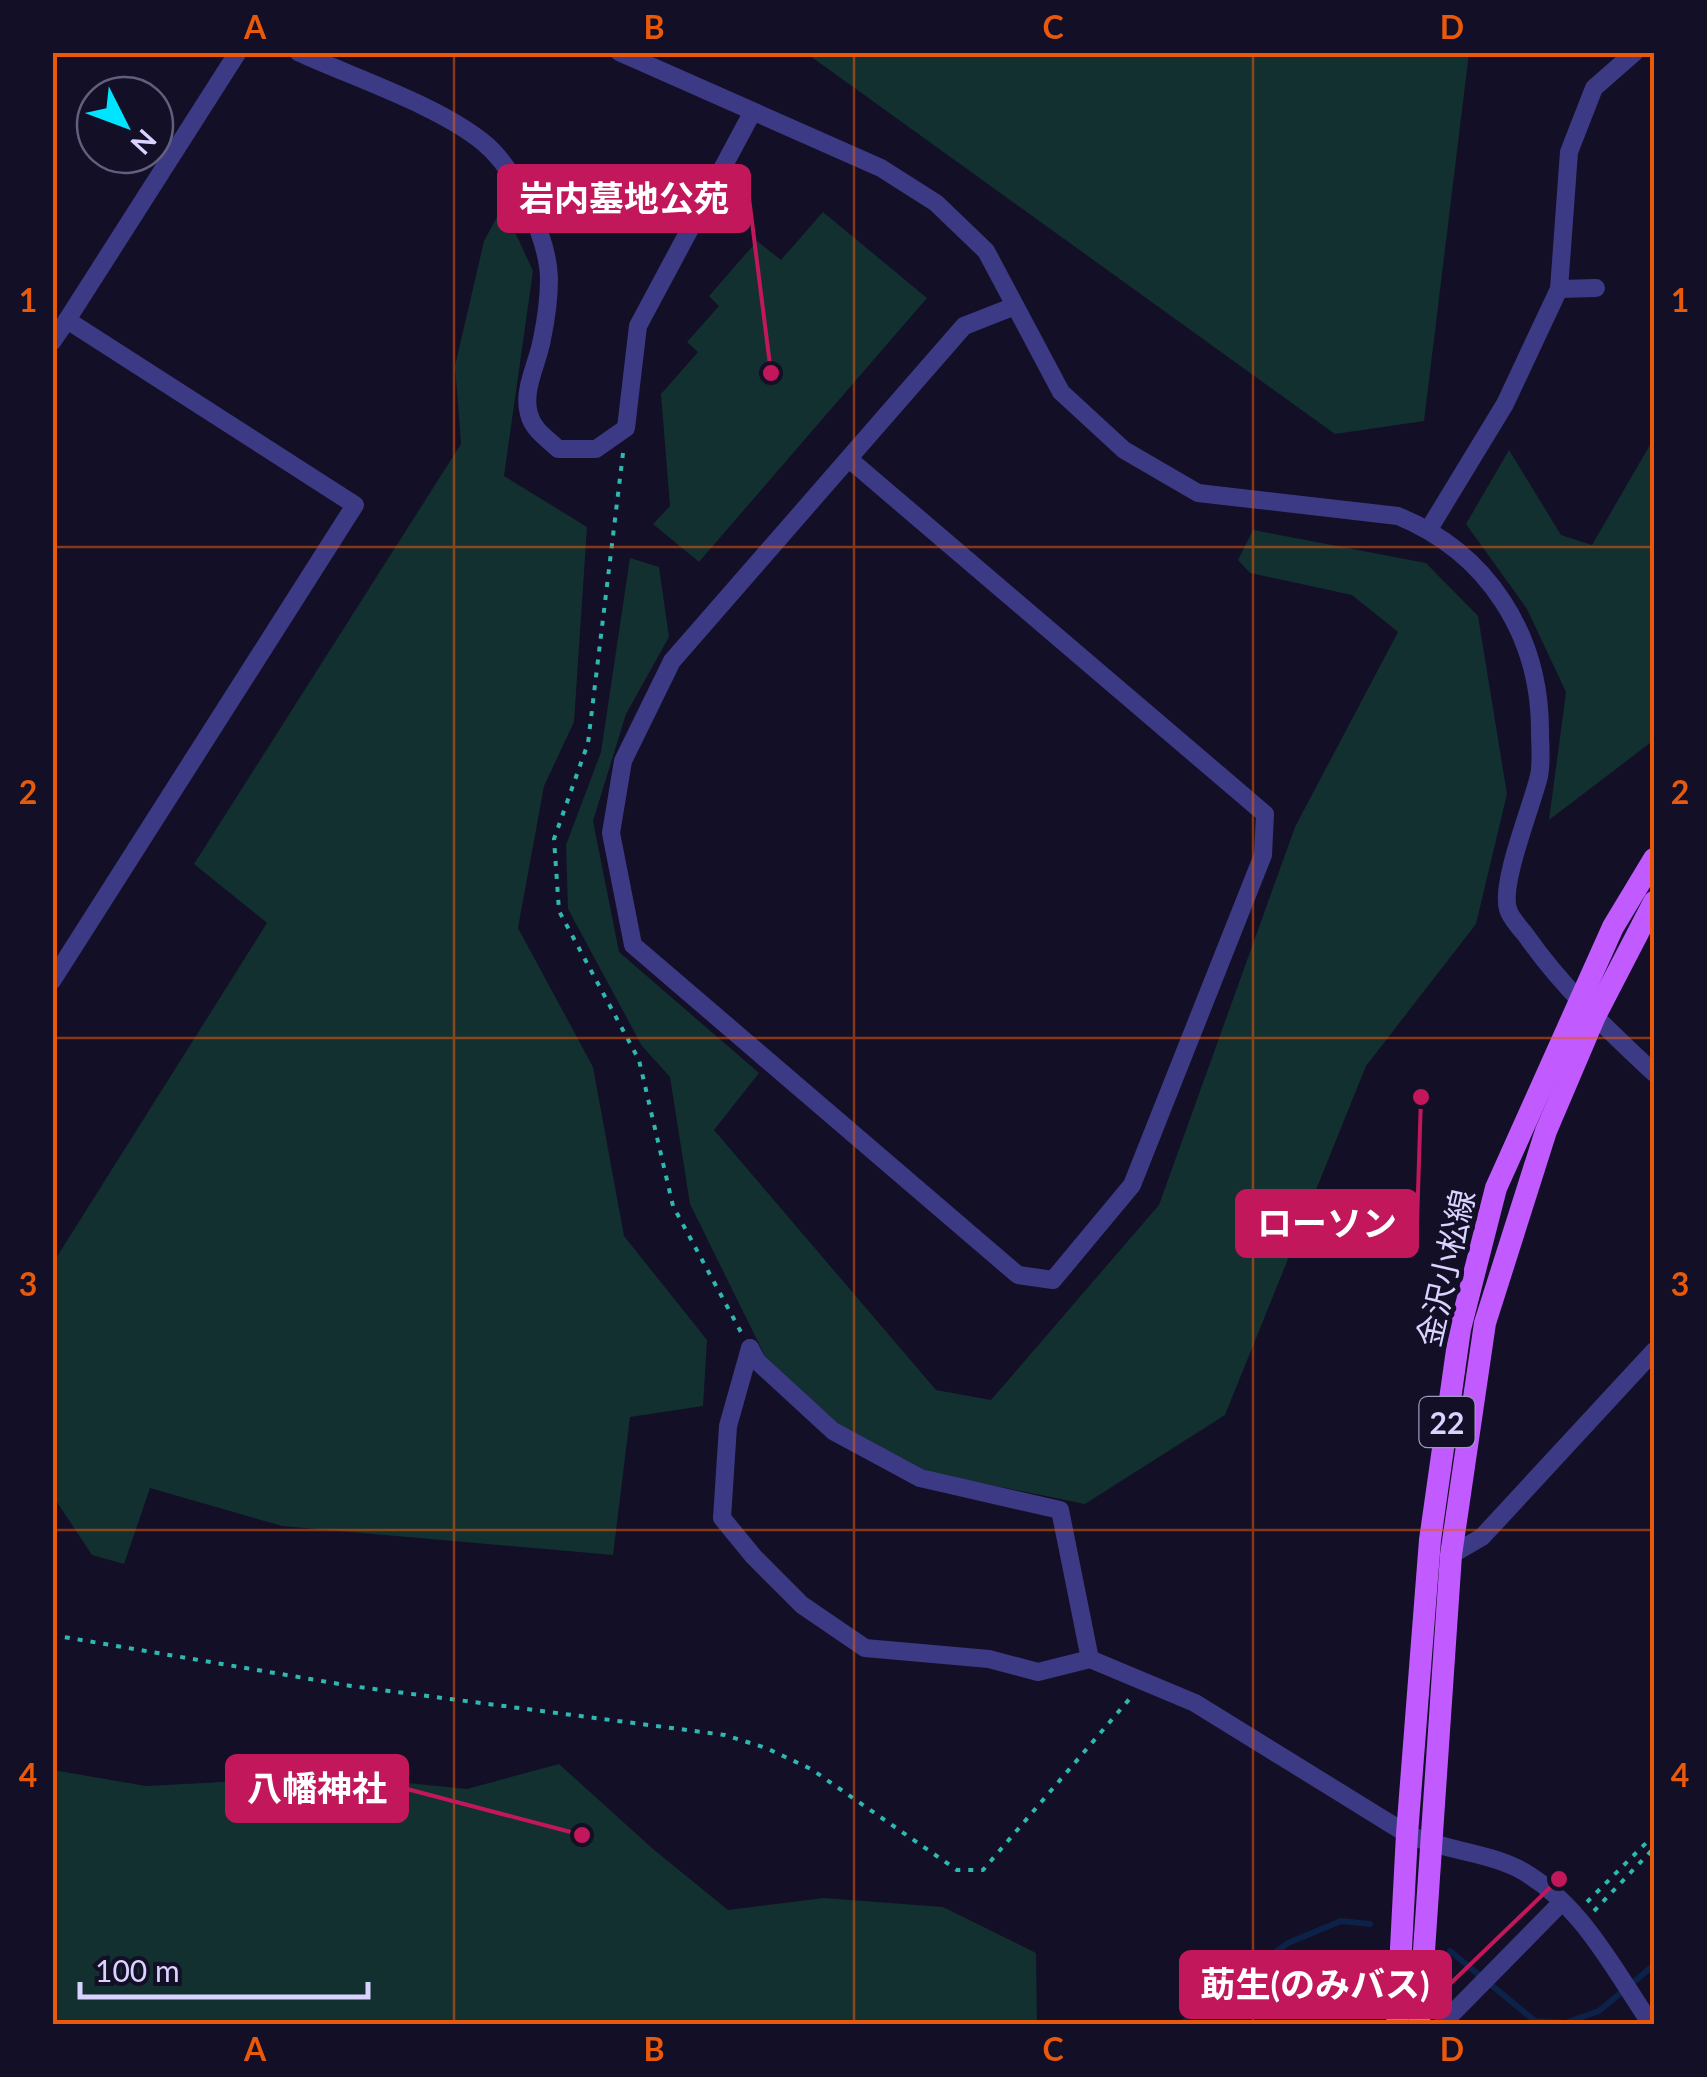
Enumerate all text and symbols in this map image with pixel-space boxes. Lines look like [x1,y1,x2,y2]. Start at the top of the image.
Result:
text: A [243,7,267,46]
text: B [643,7,665,46]
text: C [1042,7,1064,46]
text: D [1440,7,1464,46]
north arrow [75,75,175,175]
text: N [124,123,164,162]
callout: 岩内墓地公苑 [499,166,749,231]
text: 岩内墓地公苑 [519,176,729,218]
text: 1 [19,280,37,319]
text: 1 [1671,280,1689,319]
text: 2 [19,772,37,811]
text: 2 [1671,772,1689,811]
street label: 金沢小松線 [1408,1186,1482,1350]
callout: ローソン [1237,1191,1417,1256]
text: ローソン [1257,1201,1397,1243]
text: 3 [19,1264,37,1303]
text: 3 [1671,1264,1689,1303]
road number: 22 [1420,1397,1474,1447]
text: 4 [19,1755,37,1794]
text: 4 [1671,1755,1689,1794]
callout: 八幡神社 [227,1756,407,1821]
text: 八幡神社 [247,1766,387,1808]
scale bar [80,1937,368,1999]
text: 100 m [95,1952,180,1988]
callout: 莇生(のみバス) [1181,1952,1450,2017]
text: 莇生(のみバス) [1200,1962,1430,2004]
text: A [243,2029,267,2068]
text: B [643,2029,665,2068]
text: C [1042,2029,1064,2068]
text: D [1440,2029,1464,2068]

